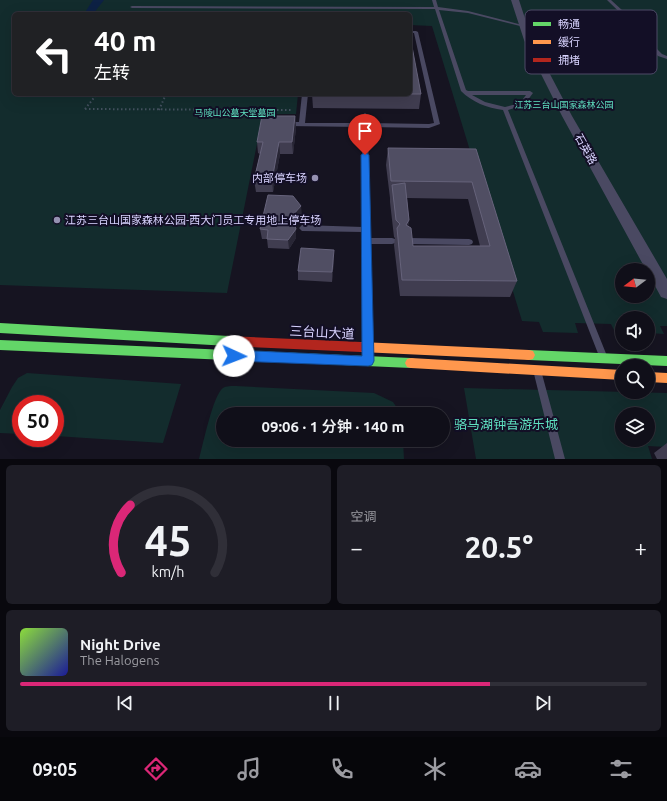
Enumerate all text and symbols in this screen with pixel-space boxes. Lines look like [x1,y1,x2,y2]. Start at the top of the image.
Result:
legend [525,10,657,74]
text: 畅通 [558,18,580,30]
text: 40 m [94,25,156,56]
icon: left [28,28,80,80]
text: 缓行 [558,36,580,48]
text: 拥堵 [558,54,580,66]
text: 左转 [94,62,130,82]
park label: 江苏三台山国家森林公园 [514,100,614,110]
park label: 马陵山公墓天堂墓园 [194,108,276,118]
pin [348,114,382,155]
icon: arrive [354,120,376,142]
street label: 石英路 [573,132,599,166]
place label: 内部停车场 [252,172,307,184]
marker: 内部停车场 [310,173,320,183]
place label: 江苏三台山国家森林公园-西大门员工专用地上停车场 [65,214,321,226]
marker: 江苏三台山国家森林公园-西大门员工专用地上停车场 [52,215,62,225]
north arrow [615,263,655,303]
map controls [615,263,655,447]
button: sound [615,311,655,351]
street label: 三台山大道 [289,323,355,341]
position arrow [213,335,255,377]
button: search [615,359,655,399]
speed limit sign: 50 [12,395,64,447]
button: layers [615,407,655,447]
park label: 骆马湖钟吾游乐城 [454,417,558,431]
text: 09:06 · 1 分钟 · 140 m [261,418,405,435]
text: 空调 [351,509,377,523]
text: 45 [145,516,192,563]
text: 20.5° [464,530,533,564]
text: − [351,535,363,560]
text: + [635,535,647,560]
text: km/h [152,563,185,579]
text: Night Drive [80,636,161,653]
text: The Halogens [80,653,159,667]
icon: previous [114,692,136,714]
icon: pause [323,692,345,714]
icon: next [532,692,554,714]
icon: directions [142,755,170,783]
icon: music [235,755,263,783]
icon: phone [328,755,356,783]
icon: climate [421,755,449,783]
icon: car [514,755,542,783]
icon: filters [607,755,635,783]
text: 09:05 [32,759,77,779]

